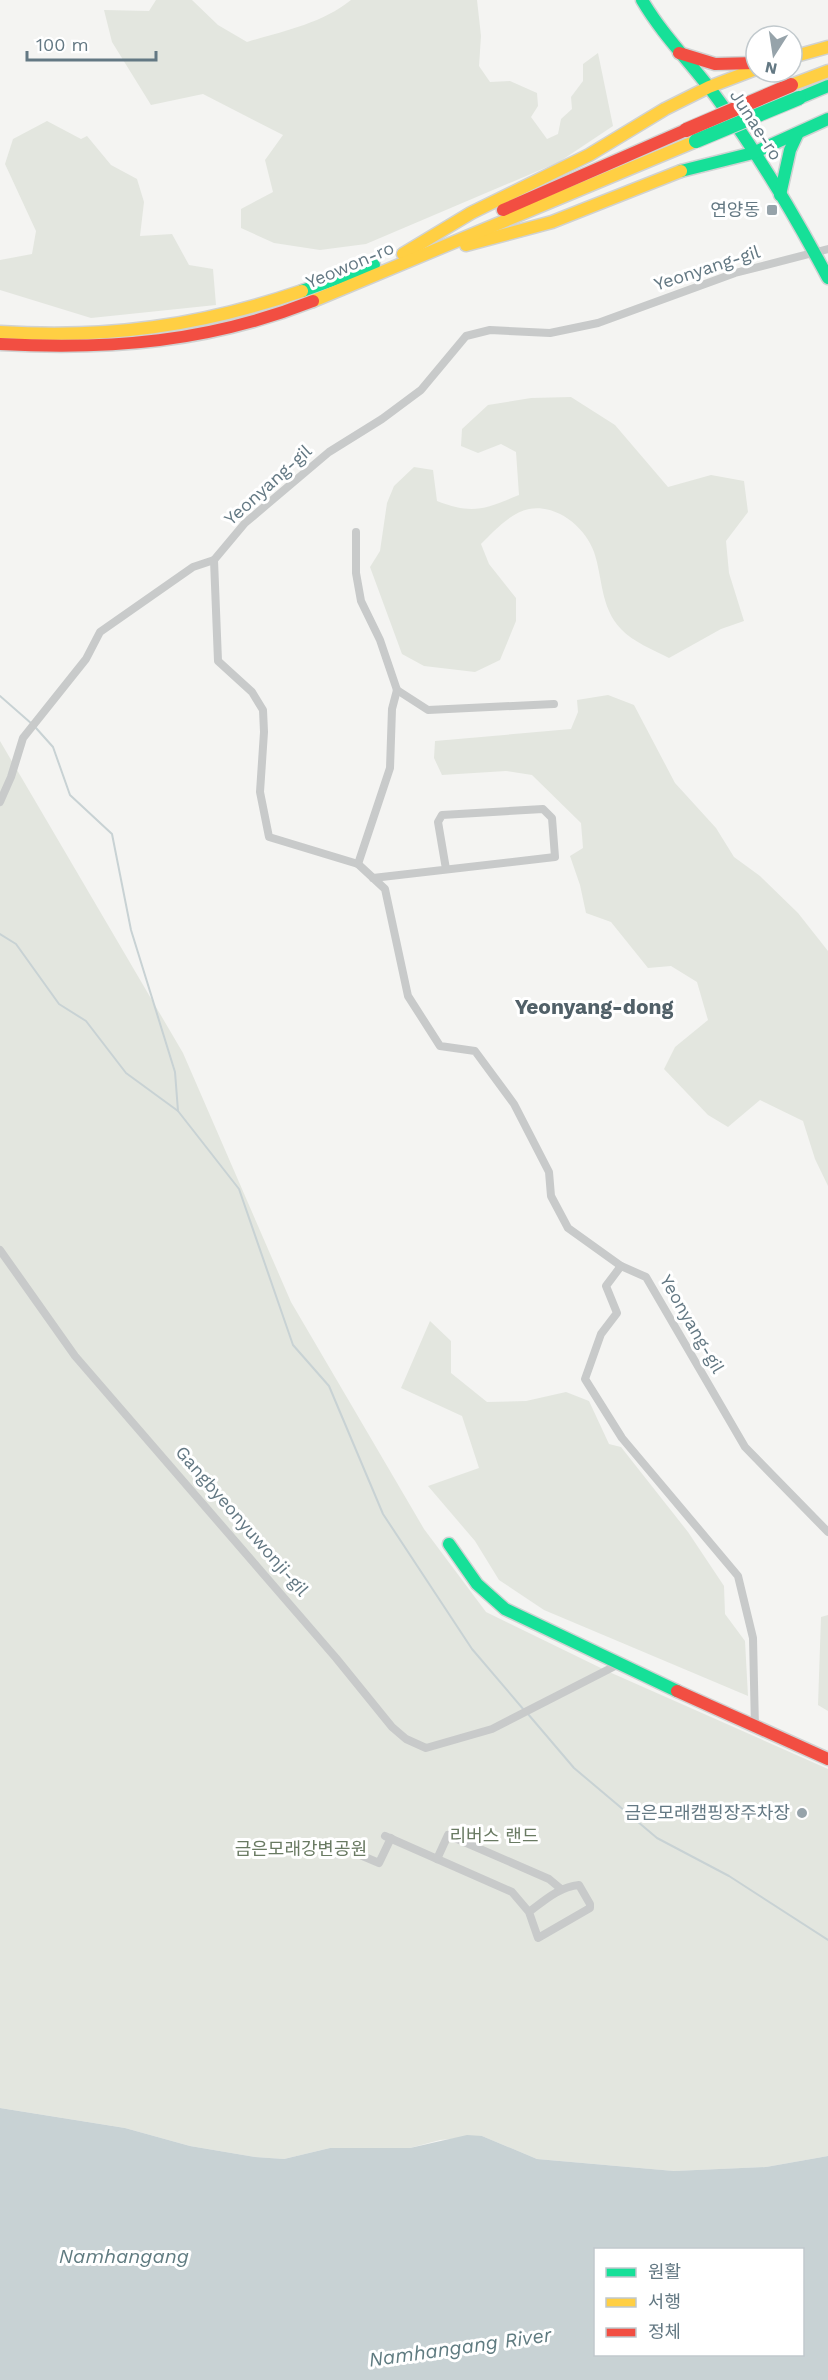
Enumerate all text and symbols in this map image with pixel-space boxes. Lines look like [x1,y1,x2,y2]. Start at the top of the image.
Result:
scale bar [27,24,156,62]
north arrow [744,24,804,84]
text: 100 m [36,34,89,55]
text: N [763,58,779,79]
street label: Junae-ro [726,86,787,164]
place label: 연양동 [710,199,760,220]
marker: 연양동 [765,203,779,217]
street label: Yeowon-ro [303,237,397,292]
street label: Yeonyang-gil [651,240,763,295]
street label: Yeonyang-gil [220,440,316,529]
district label: Yeonyang-dong [515,994,674,1019]
street label: Yeonyang-gil [656,1271,729,1377]
street label: Gangbyeonyuwonji-gil [171,1441,314,1600]
place label: 금은모래캠핑장주차장 [624,1802,790,1823]
marker: 금은모래캠핑장주차장 [795,1806,809,1820]
park label: 리버스 랜드 [450,1825,538,1846]
park label: 금은모래강변공원 [235,1838,367,1859]
water label: Namhangang [59,2244,189,2268]
legend [594,2248,804,2356]
text: 원활 [648,2261,681,2282]
text: 서행 [648,2291,681,2312]
text: 정체 [648,2321,681,2342]
water label: Namhangang River [367,2322,554,2372]

